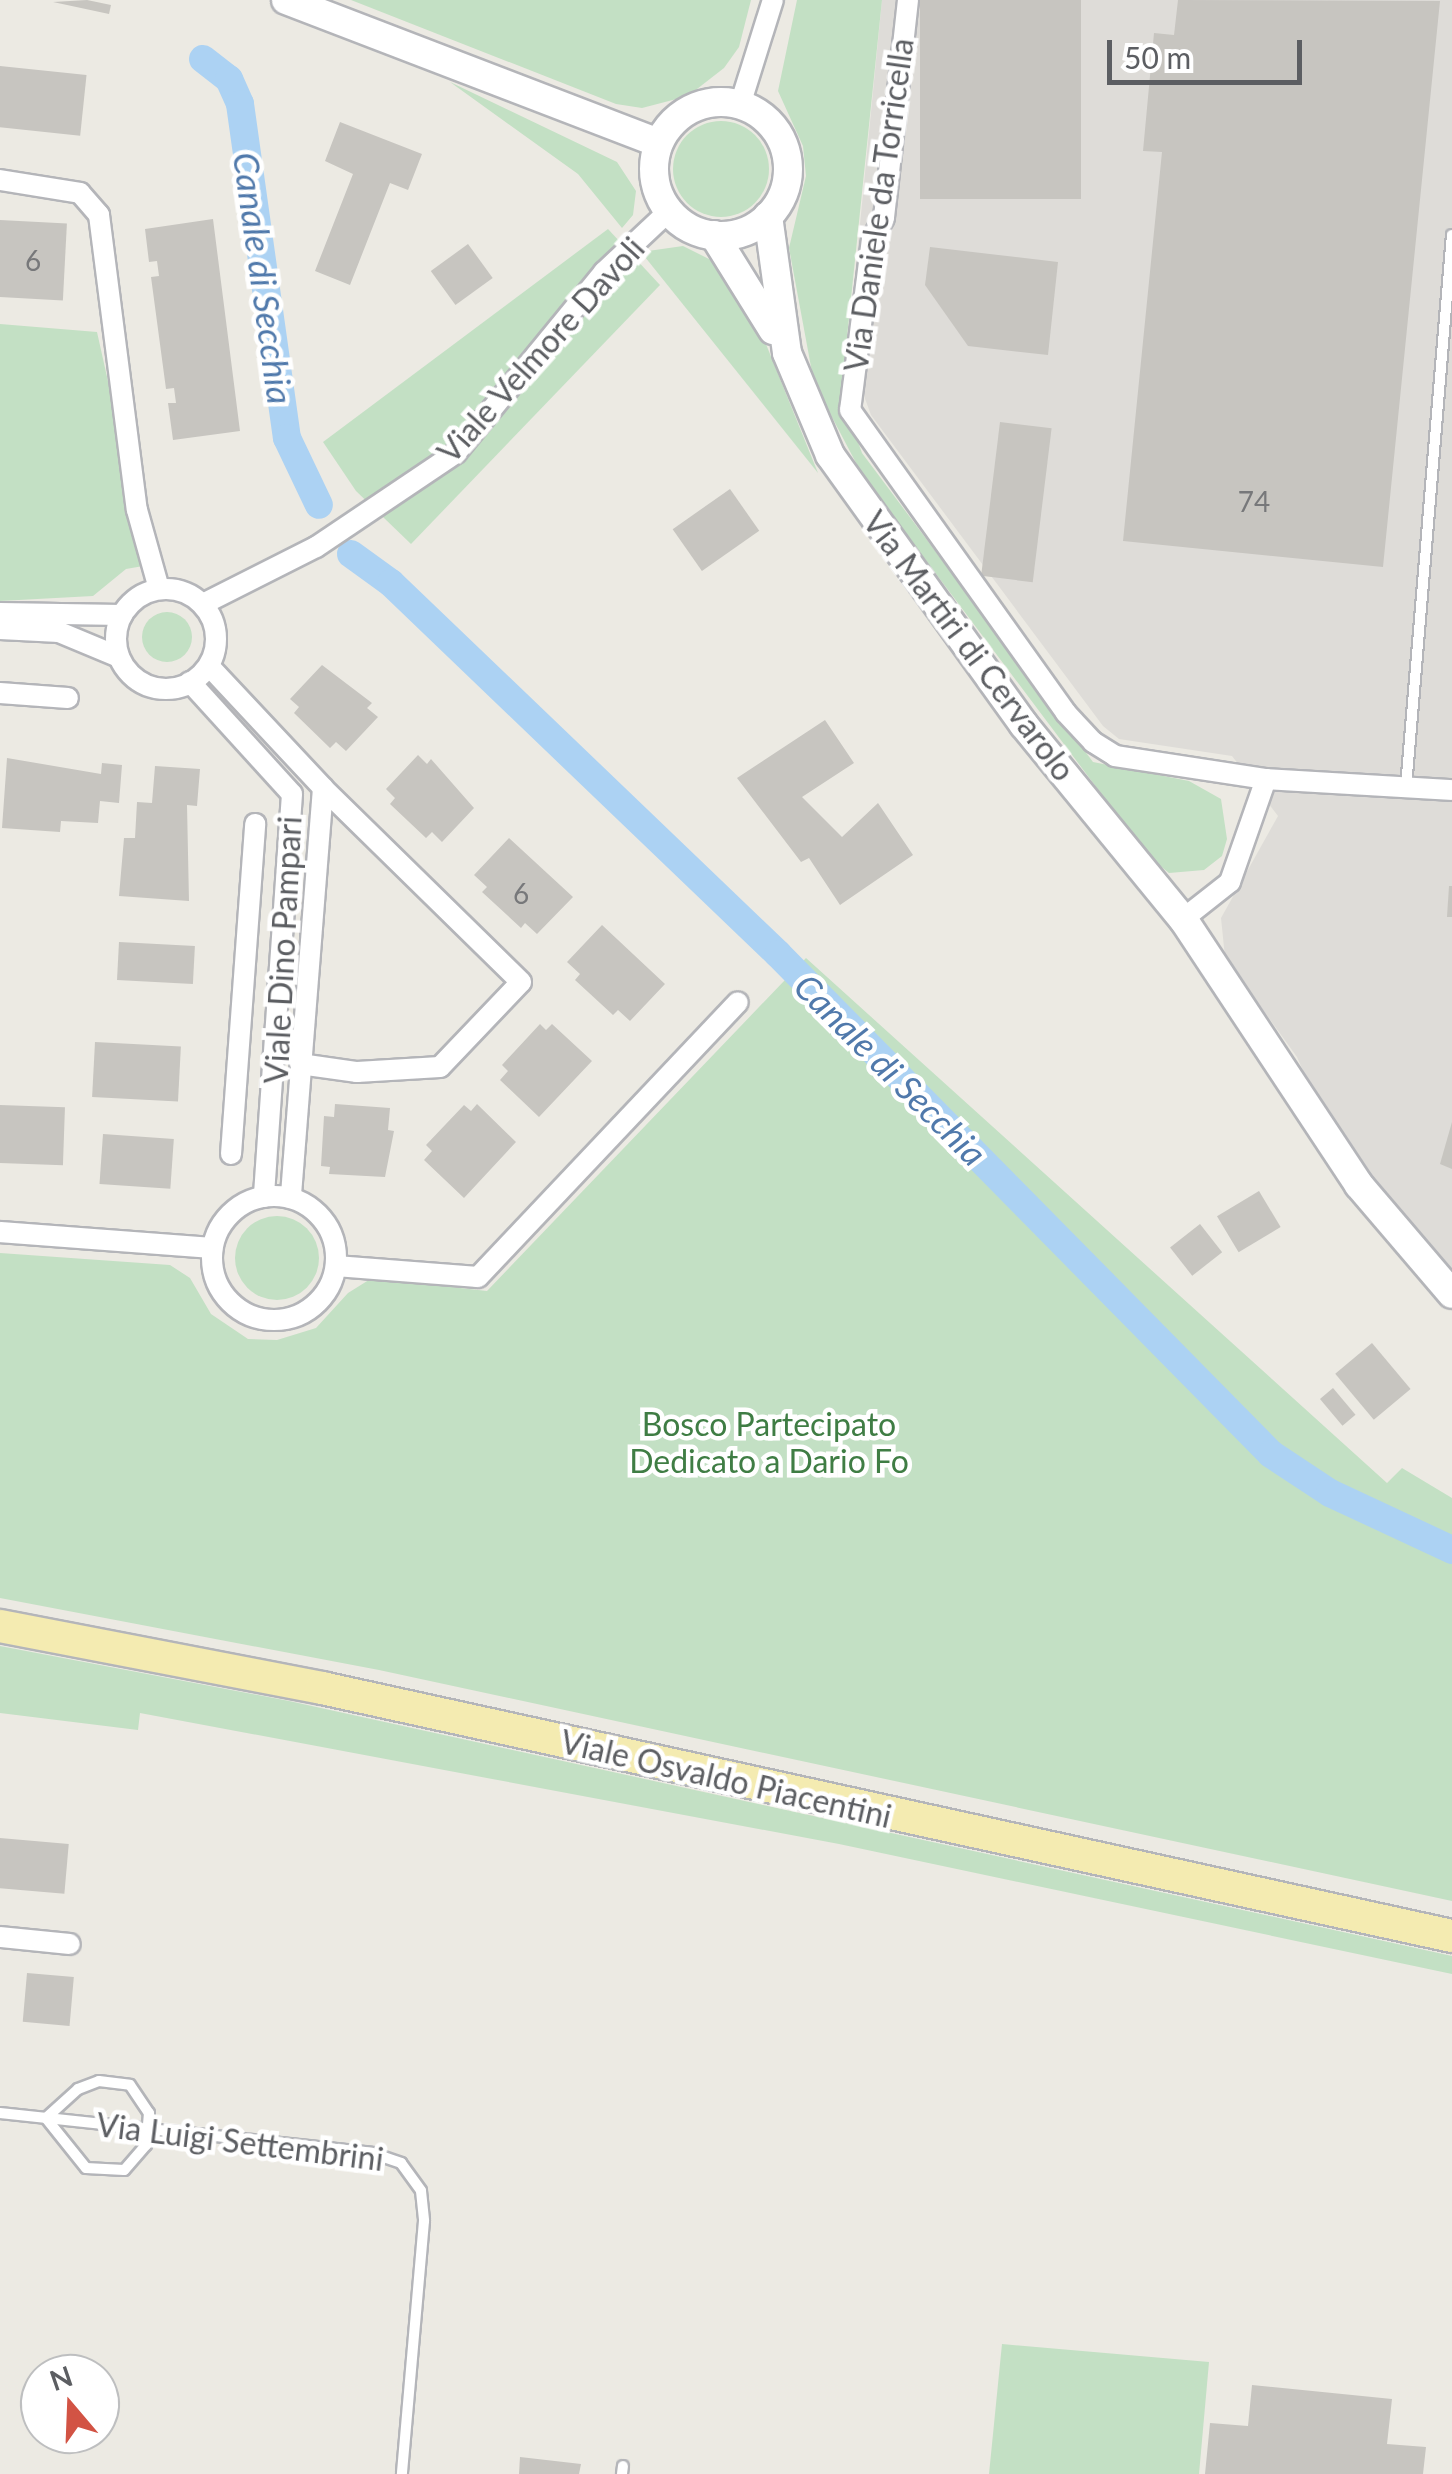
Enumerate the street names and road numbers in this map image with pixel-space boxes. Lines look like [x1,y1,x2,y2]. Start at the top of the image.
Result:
street label: Via Daniele da Torricella [837,35,921,375]
street label: Viale Velmore Davoli [429,229,653,471]
street label: Via Martiri di Cervarolo [855,504,1083,788]
street label: Viale Dino Pampari [257,815,309,1085]
street label: Viale Osvaldo Piacentini [557,1722,895,1836]
street label: Via Luigi Settembrini [94,2105,386,2179]

